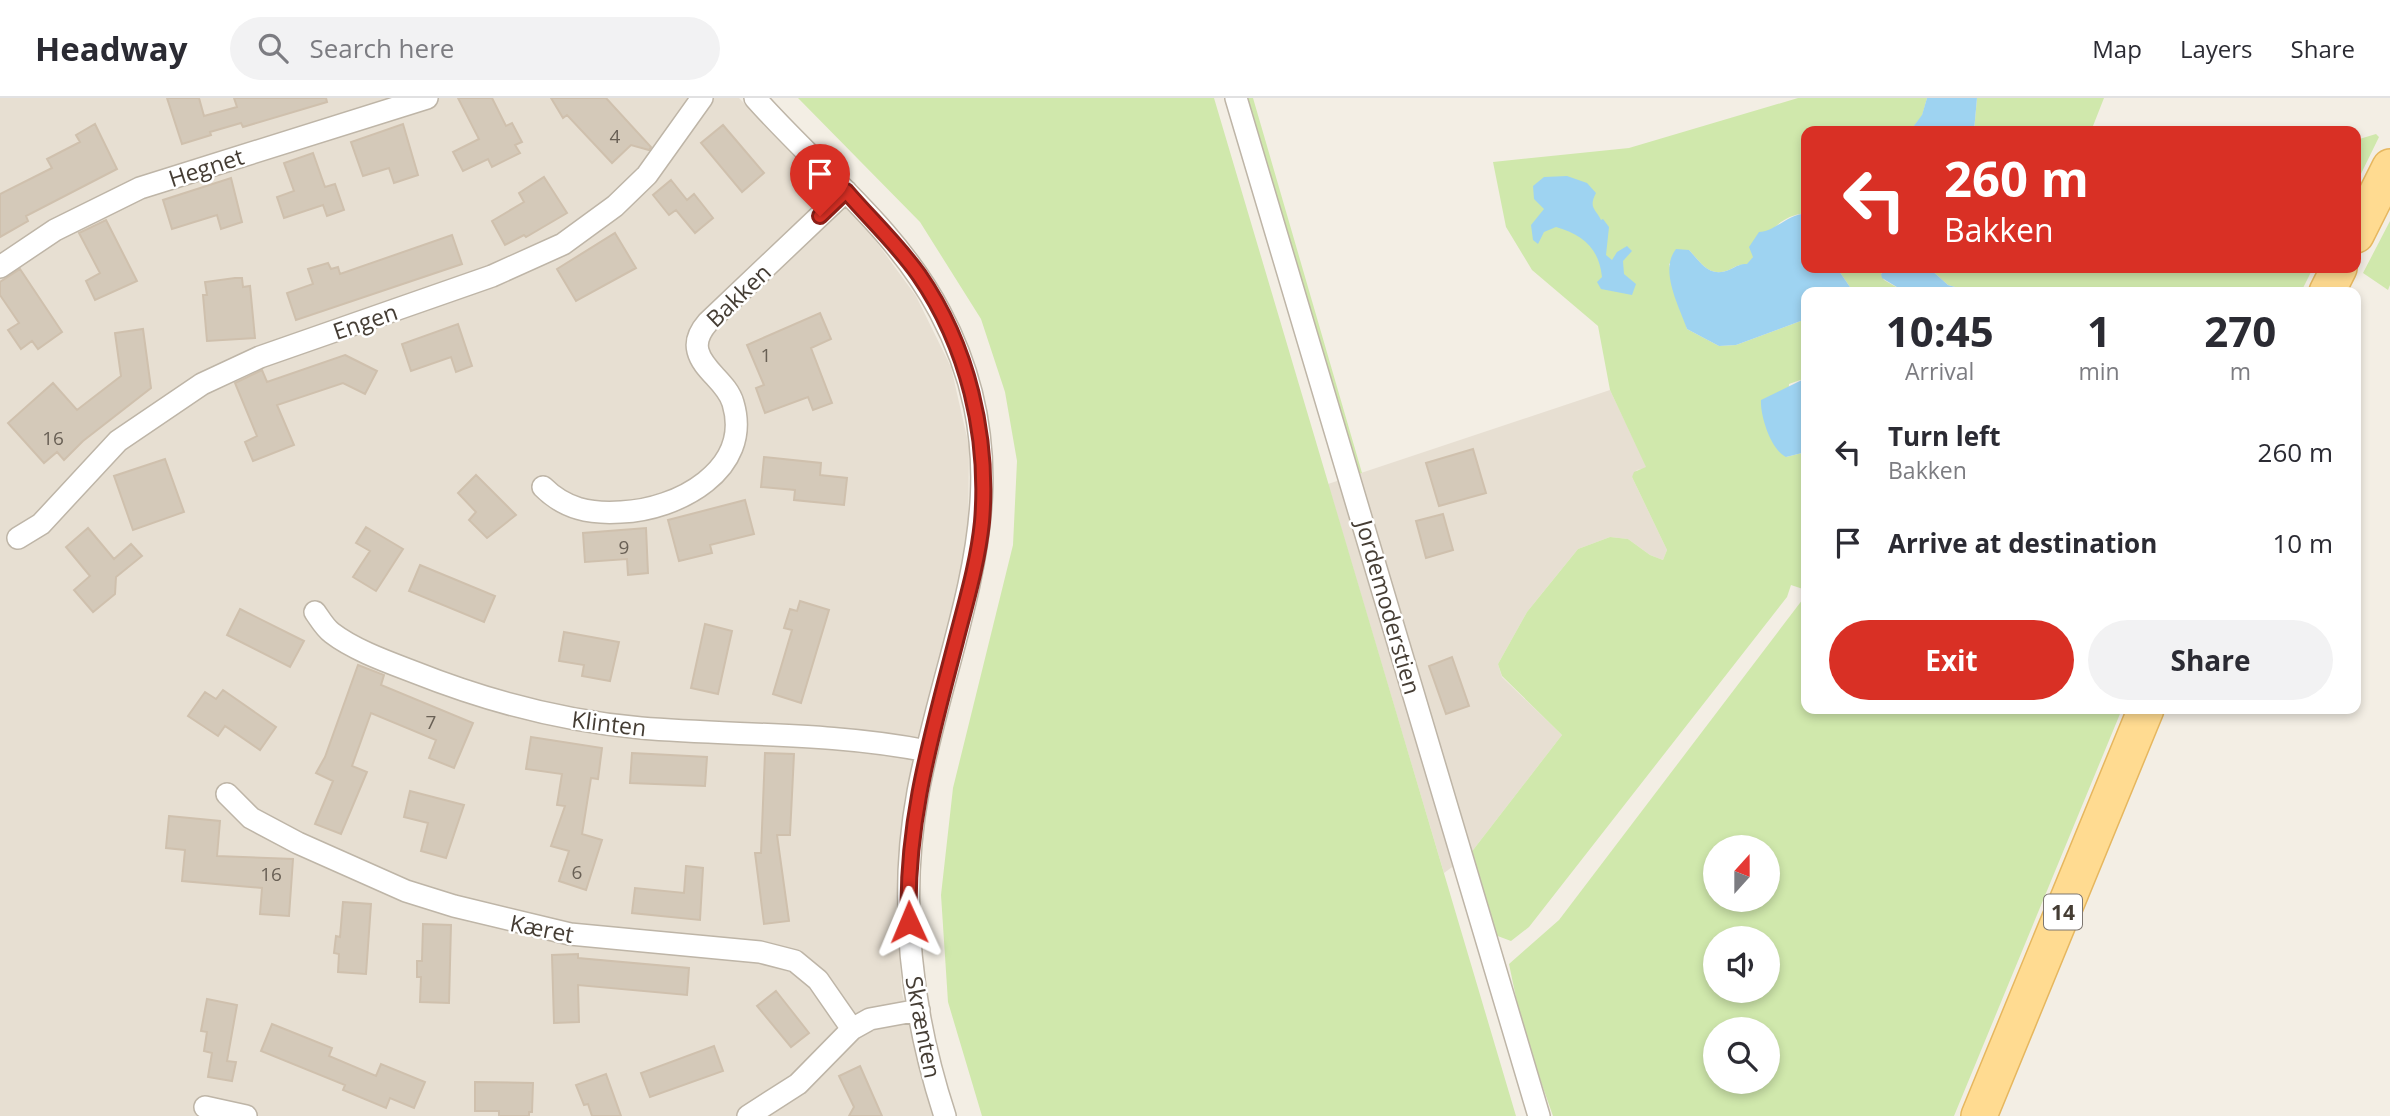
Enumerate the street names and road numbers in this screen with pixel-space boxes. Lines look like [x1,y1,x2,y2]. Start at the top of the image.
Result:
street label: Hegnet [164,140,248,194]
street label: Bakken [699,256,777,334]
street label: Engen [328,295,402,347]
street label: Jordemoderstien [1348,514,1429,698]
street label: Klinten [570,703,648,743]
road number: 14 [2044,894,2082,930]
street label: Kæret [507,906,577,950]
street label: Skrænten [898,973,950,1081]

